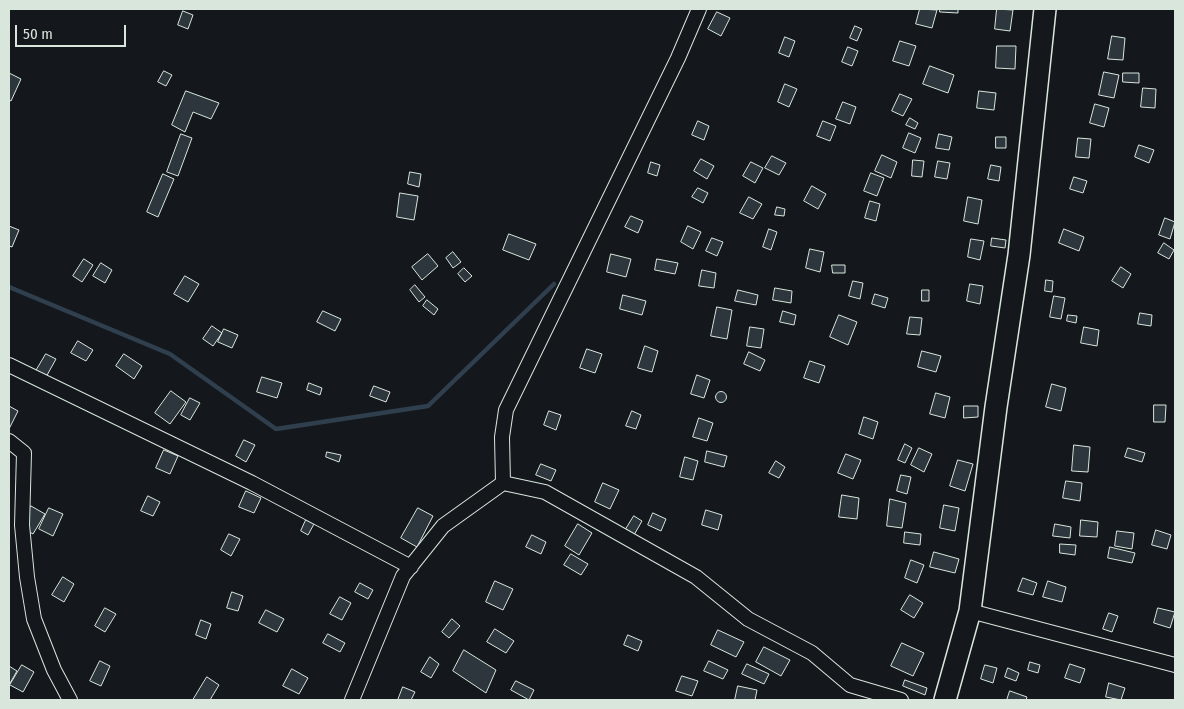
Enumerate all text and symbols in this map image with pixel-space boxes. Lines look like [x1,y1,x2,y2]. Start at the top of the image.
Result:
scale bar [18,15,129,47]
text: 50 m [23,25,53,43]

